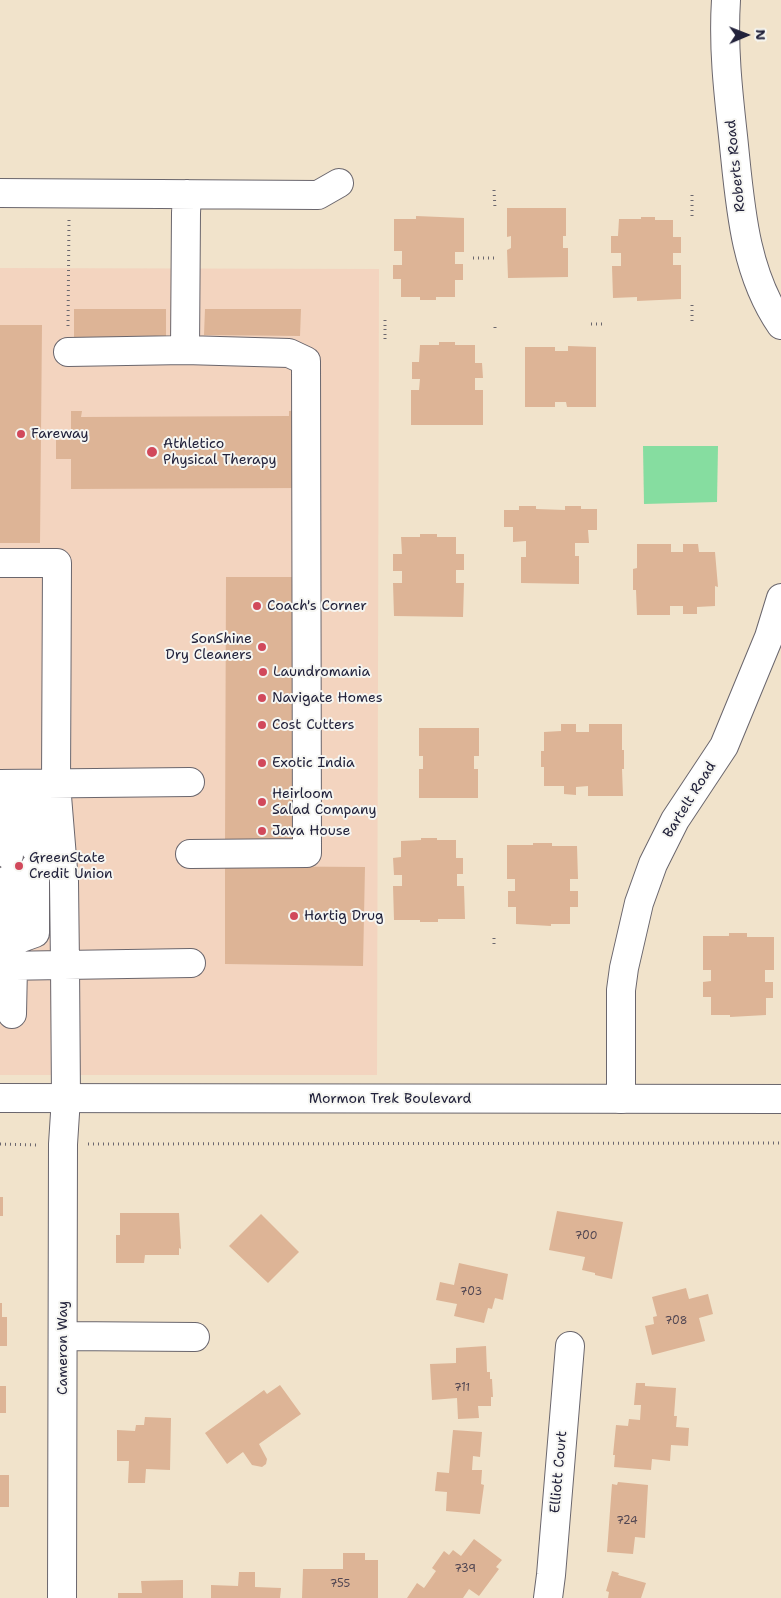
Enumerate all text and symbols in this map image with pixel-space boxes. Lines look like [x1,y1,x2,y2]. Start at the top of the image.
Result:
north arrow [721,10,771,60]
text: N [752,29,770,40]
street label: Roberts Road [723,119,749,213]
place label: Fareway [31,426,89,442]
marker: Fareway [15,428,27,440]
place label: Athletico Physical Therapy [163,436,277,468]
marker: Athletico Physical Therapy [145,445,159,459]
place label: Coach's Corner [267,598,367,614]
marker: Coach's Corner [251,600,263,612]
place label: SonShine Dry Cleaners [166,631,252,664]
marker: SonShine Dry Cleaners [256,641,268,653]
place label: Laundromania [273,664,370,680]
marker: Laundromania [257,666,269,678]
place label: Navigate Homes [272,690,383,706]
marker: Navigate Homes [256,692,268,704]
place label: Cost Cutters [272,717,355,733]
marker: Cost Cutters [256,719,268,731]
place label: Exotic India [272,755,355,771]
marker: Exotic India [256,757,268,769]
street label: Bartelt Road [660,759,720,841]
place label: Heirloom Salad Company [272,786,377,819]
marker: Heirloom Salad Company [256,796,268,808]
place label: Java House [272,823,350,839]
marker: Java House [256,825,268,837]
place label: GreenState Credit Union [29,850,113,882]
marker: GreenState Credit Union [13,860,25,872]
place label: Hartig Drug [304,908,384,924]
marker: Hartig Drug [288,910,300,922]
street label: Mormon Trek Boulevard [309,1091,471,1107]
house number: 700 [575,1229,597,1243]
house number: 703 [460,1285,482,1299]
street label: Cameron Way [55,1301,71,1395]
house number: 708 [665,1314,687,1328]
house number: 711 [454,1381,470,1395]
street label: Elliott Court [547,1430,571,1514]
house number: 724 [616,1514,638,1528]
house number: 739 [454,1562,476,1576]
house number: 755 [330,1577,350,1591]

